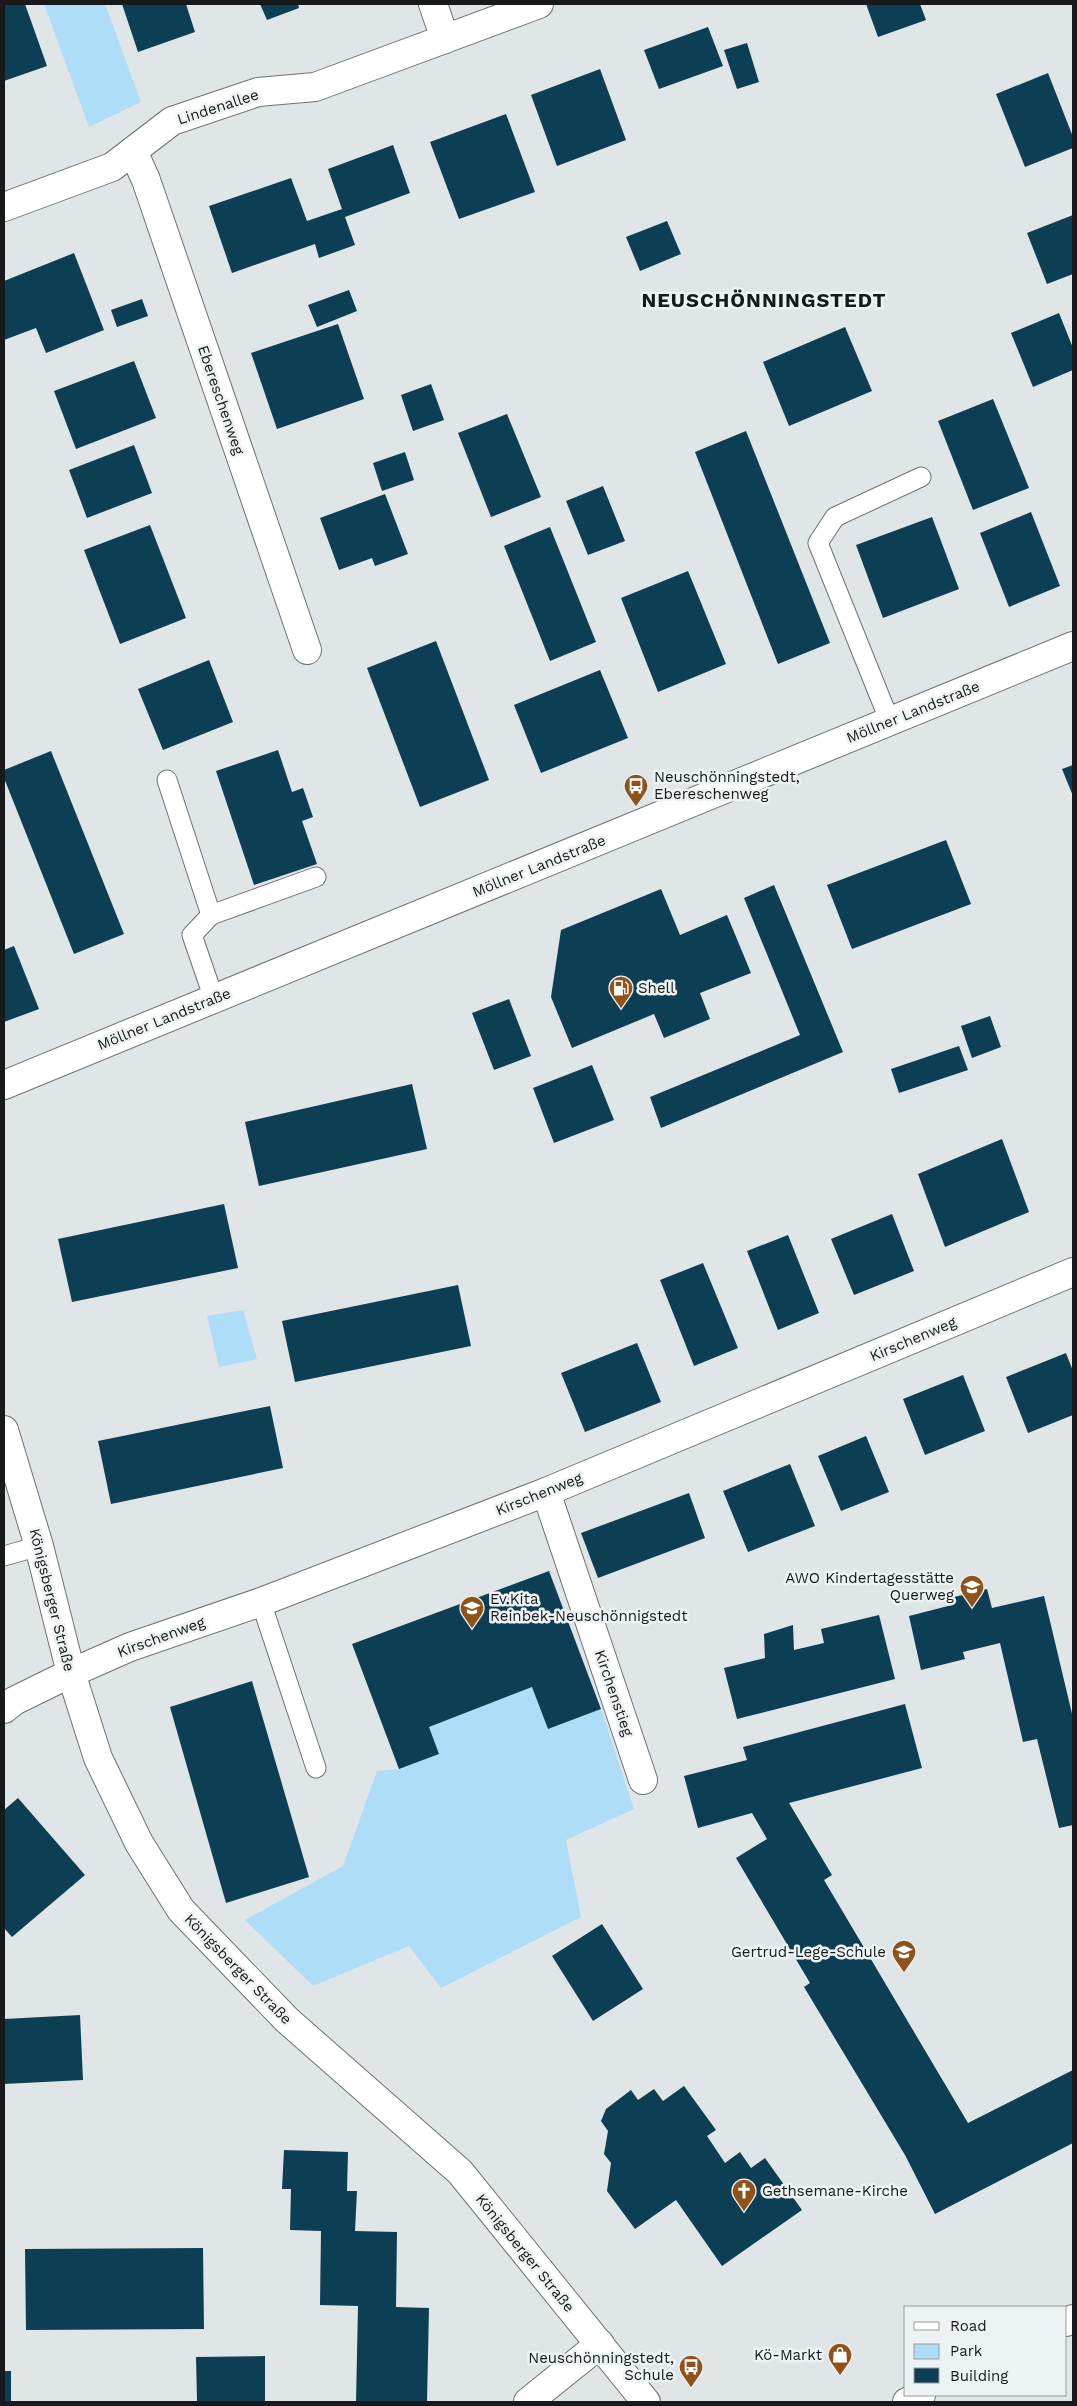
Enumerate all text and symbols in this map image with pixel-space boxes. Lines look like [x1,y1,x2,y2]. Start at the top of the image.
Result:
street label: Lindenallee [175,85,261,129]
district label: NEUSCHÖNNINGSTEDT [641,288,887,312]
street label: Ebereschenweg [194,343,248,457]
street label: Möllner Landstraße [844,677,982,747]
place label: Neuschönningstedt, Ebereschenweg [654,768,800,803]
bus stop icon: Neuschönningstedt, Ebereschenweg [623,773,649,807]
street label: Möllner Landstraße [470,831,608,901]
fuel station icon: Shell [608,975,634,1009]
place label: Shell [638,979,675,997]
street label: Möllner Landstraße [95,984,233,1054]
street label: Kirschenweg [867,1313,959,1365]
street label: Kirschenweg [493,1468,585,1520]
street label: Königsberger Straße [25,1527,79,1673]
place label: AWO Kindertagesstätte Querweg [785,1569,954,1604]
school or university icon: AWO Kindertagesstätte Querweg [959,1574,985,1608]
place label: Ev.Kita Reinbek-Neuschönnigstedt [490,1590,688,1625]
school or university icon: Ev.Kita Reinbek-Neuschönnigstedt [459,1595,485,1629]
street label: Kirschenweg [115,1613,207,1661]
street label: Kirchenstieg [591,1647,637,1739]
street label: Königsberger Straße [180,1910,296,2028]
school or university icon: Gertrud-Lege-Schule [891,1939,917,1973]
place label: Gertrud-Lege-Schule [731,1943,886,1961]
church icon: Gethsemane-Kirche [731,2178,757,2212]
place label: Gethsemane-Kirche [762,2182,908,2200]
street label: Königsberger Straße [472,2190,578,2316]
legend [904,2306,1067,2396]
text: Road [950,2317,987,2335]
shop icon: Kö-Markt [827,2342,853,2376]
text: Park [950,2342,983,2360]
place label: Kö-Markt [754,2346,823,2364]
place label: Neuschönningstedt, Schule [528,2349,674,2384]
bus stop icon: Neuschönningstedt, Schule [678,2354,704,2388]
text: Building [950,2367,1008,2385]

